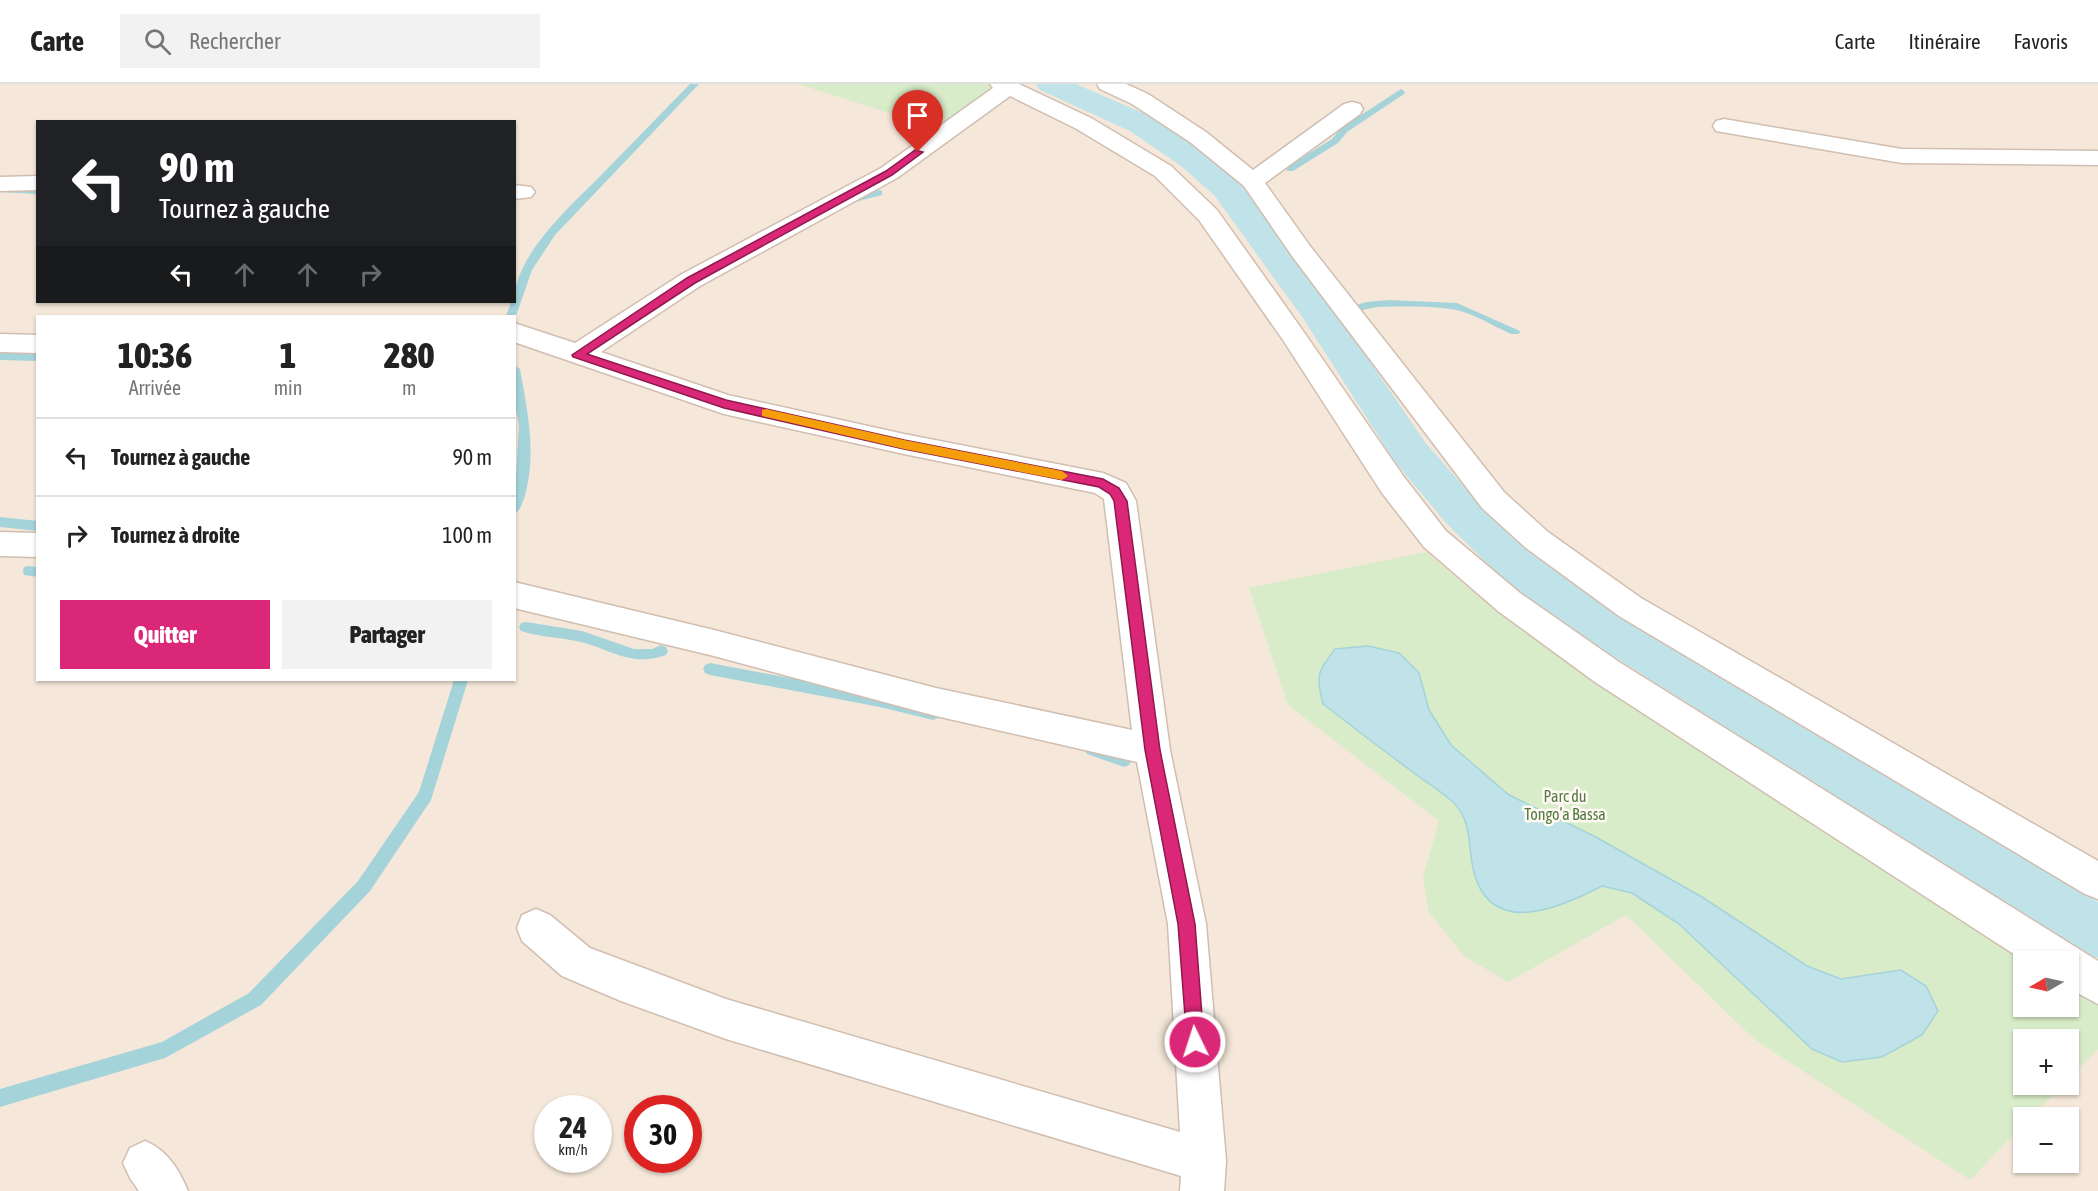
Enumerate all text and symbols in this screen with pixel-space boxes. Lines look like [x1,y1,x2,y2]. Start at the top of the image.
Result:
search box [120,14,540,68]
text: Carte [30,25,84,57]
icon: search [141,25,174,58]
text: Rechercher [189,28,281,54]
text: Carte [1835,29,1875,53]
text: Itinéraire [1908,29,1980,53]
text: Favoris [2013,29,2068,53]
pin [892,90,943,152]
icon: arrive [901,99,934,132]
text: 90 m [159,143,234,191]
icon: left [60,144,138,222]
text: Tournez à gauche [159,193,330,224]
icon: left [165,258,198,291]
icon: ahead [228,258,261,291]
icon: ahead [291,258,324,291]
icon: right [354,258,387,291]
text: 10:36 [117,334,192,376]
text: 1 [280,334,296,376]
text: 280 [384,334,435,376]
text: Arrivée [129,376,181,399]
text: min [274,376,302,399]
text: m [402,376,416,399]
icon: left [60,441,93,474]
text: Tournez à gauche [111,444,250,470]
text: 90 m [452,444,492,470]
icon: right [60,519,93,552]
text: Tournez à droite [111,522,240,548]
text: 100 m [442,522,492,548]
button: Quitter [60,600,270,669]
button: Partager [282,600,492,669]
park label: Parc du Tongo’a Bassa [1524,787,1606,824]
north arrow [2013,951,2079,1017]
map controls [2013,951,2079,1173]
position arrow [1163,1010,1227,1074]
button: + [2013,1029,2079,1095]
speed limit sign: 30 [624,1095,702,1173]
button: − [2013,1107,2079,1173]
text: 24 [559,1110,587,1144]
text: km/h [558,1141,588,1158]

